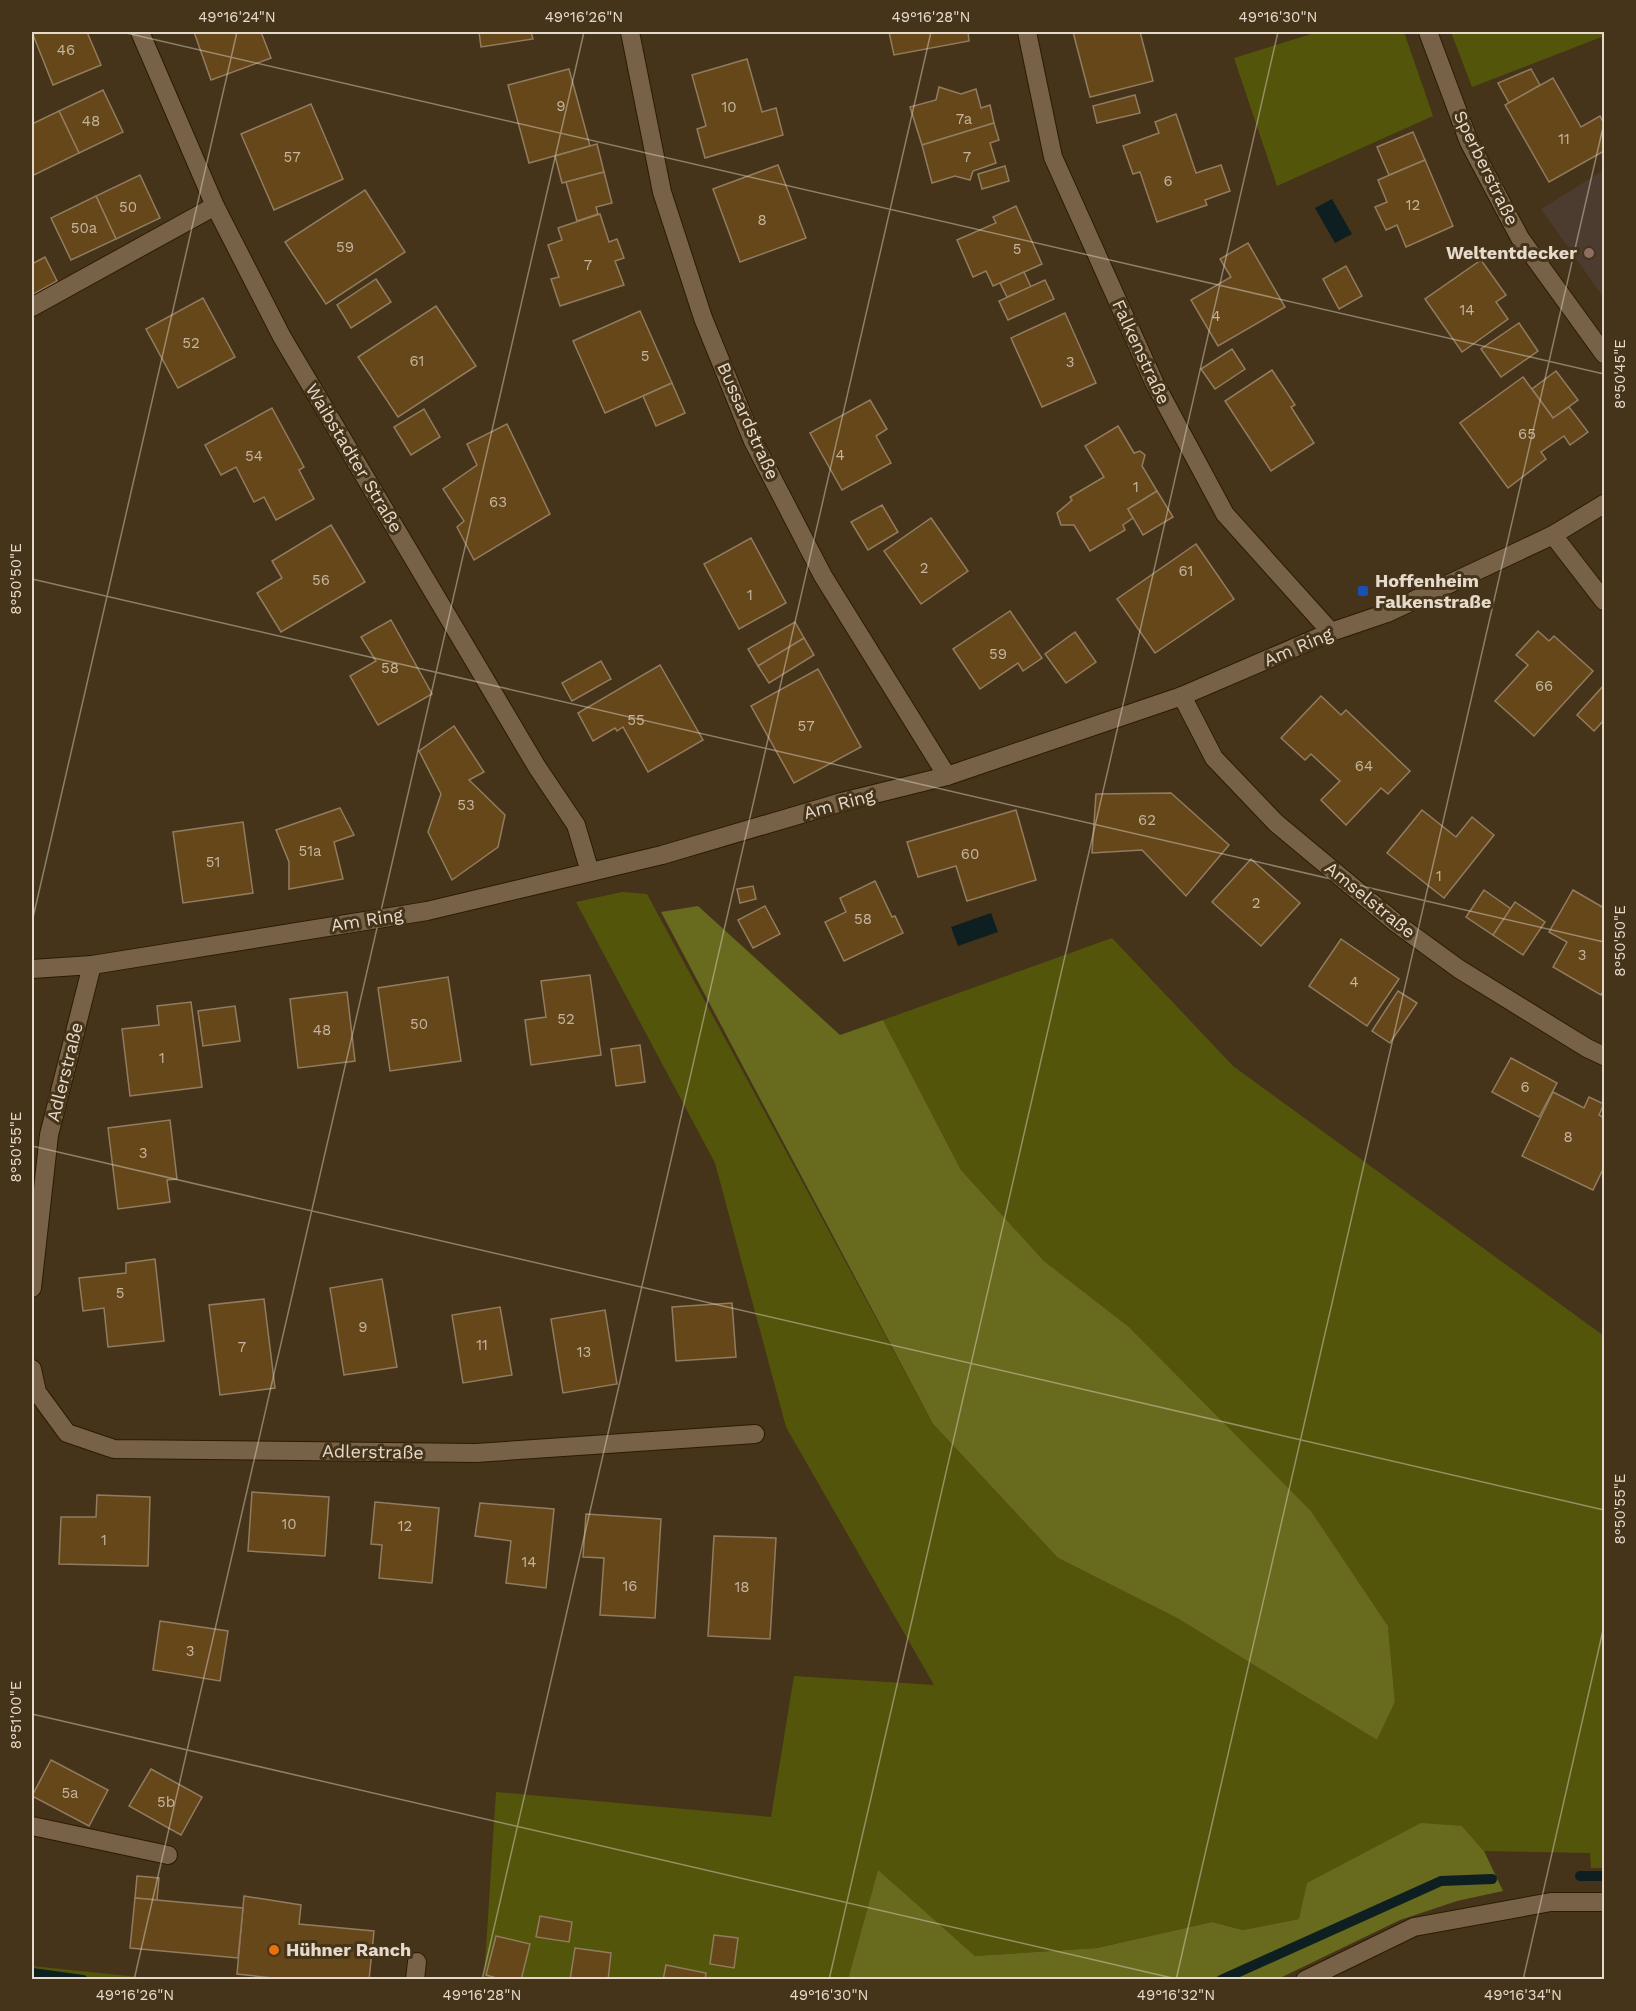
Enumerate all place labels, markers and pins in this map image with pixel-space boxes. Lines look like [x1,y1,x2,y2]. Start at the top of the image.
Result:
place label: Weltentdecker [1446,242,1577,263]
marker: Weltentdecker [1582,246,1596,260]
place label: Hoffenheim Falkenstraße [1375,570,1491,612]
marker: Hoffenheim Falkenstraße [1356,584,1370,598]
place label: Hühner Ranch [286,1939,411,1960]
marker: Hühner Ranch [267,1943,281,1957]

